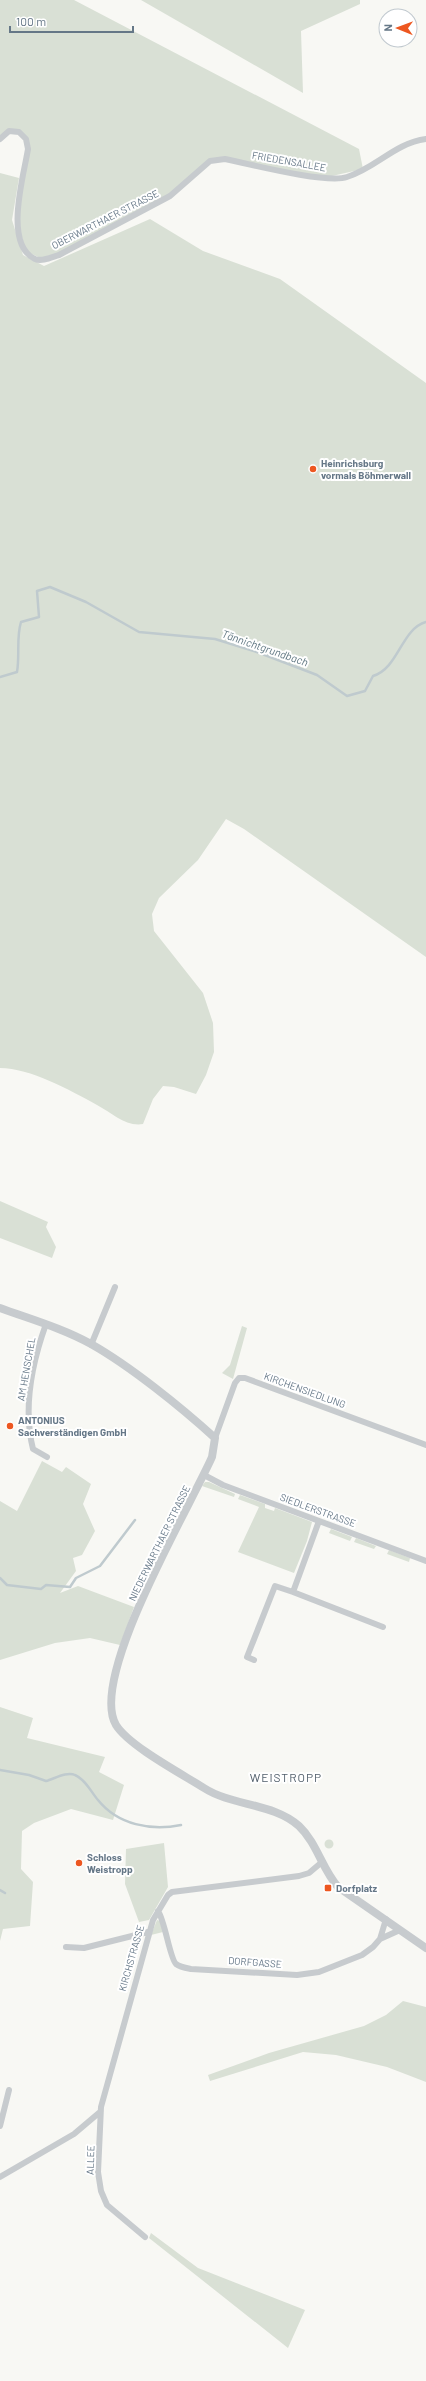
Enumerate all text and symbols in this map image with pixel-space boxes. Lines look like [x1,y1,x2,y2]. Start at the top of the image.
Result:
scale bar [10,8,133,34]
north arrow [378,8,418,48]
text: 100 m [16,14,46,28]
text: N [381,24,394,32]
street label: FRIEDENSALLEE [251,149,327,173]
street label: OBERWARTHAER STRASSE [50,187,160,251]
place label: Heinrichsburg vormals Böhmerwall [321,457,411,481]
marker: Heinrichsburg vormals Böhmerwall [308,464,318,474]
water label: Tännichtgrundbach [220,627,310,668]
street label: AM HENSCHEL [14,1336,38,1402]
street label: KIRCHENSIEDLUNG [263,1370,347,1410]
place label: ANTONIUS Sachverständigen GmbH [18,1414,127,1438]
marker: ANTONIUS Sachverständigen GmbH [5,1421,15,1431]
street label: NIEDERWARTHAER STRASSE [126,1483,192,1603]
street label: SIEDLERSTRASSE [278,1491,358,1529]
district label: WEISTROPP [250,1770,322,1784]
place label: Schloss Weistropp [87,1851,133,1875]
marker: Schloss Weistropp [74,1858,84,1868]
place label: Dorfplatz [336,1882,378,1894]
marker: Dorfplatz [323,1883,333,1893]
street label: KIRCHSTRASSE [116,1923,146,1993]
street label: DORFGASSE [228,1954,282,1970]
street label: ALLEE [83,2145,97,2175]

